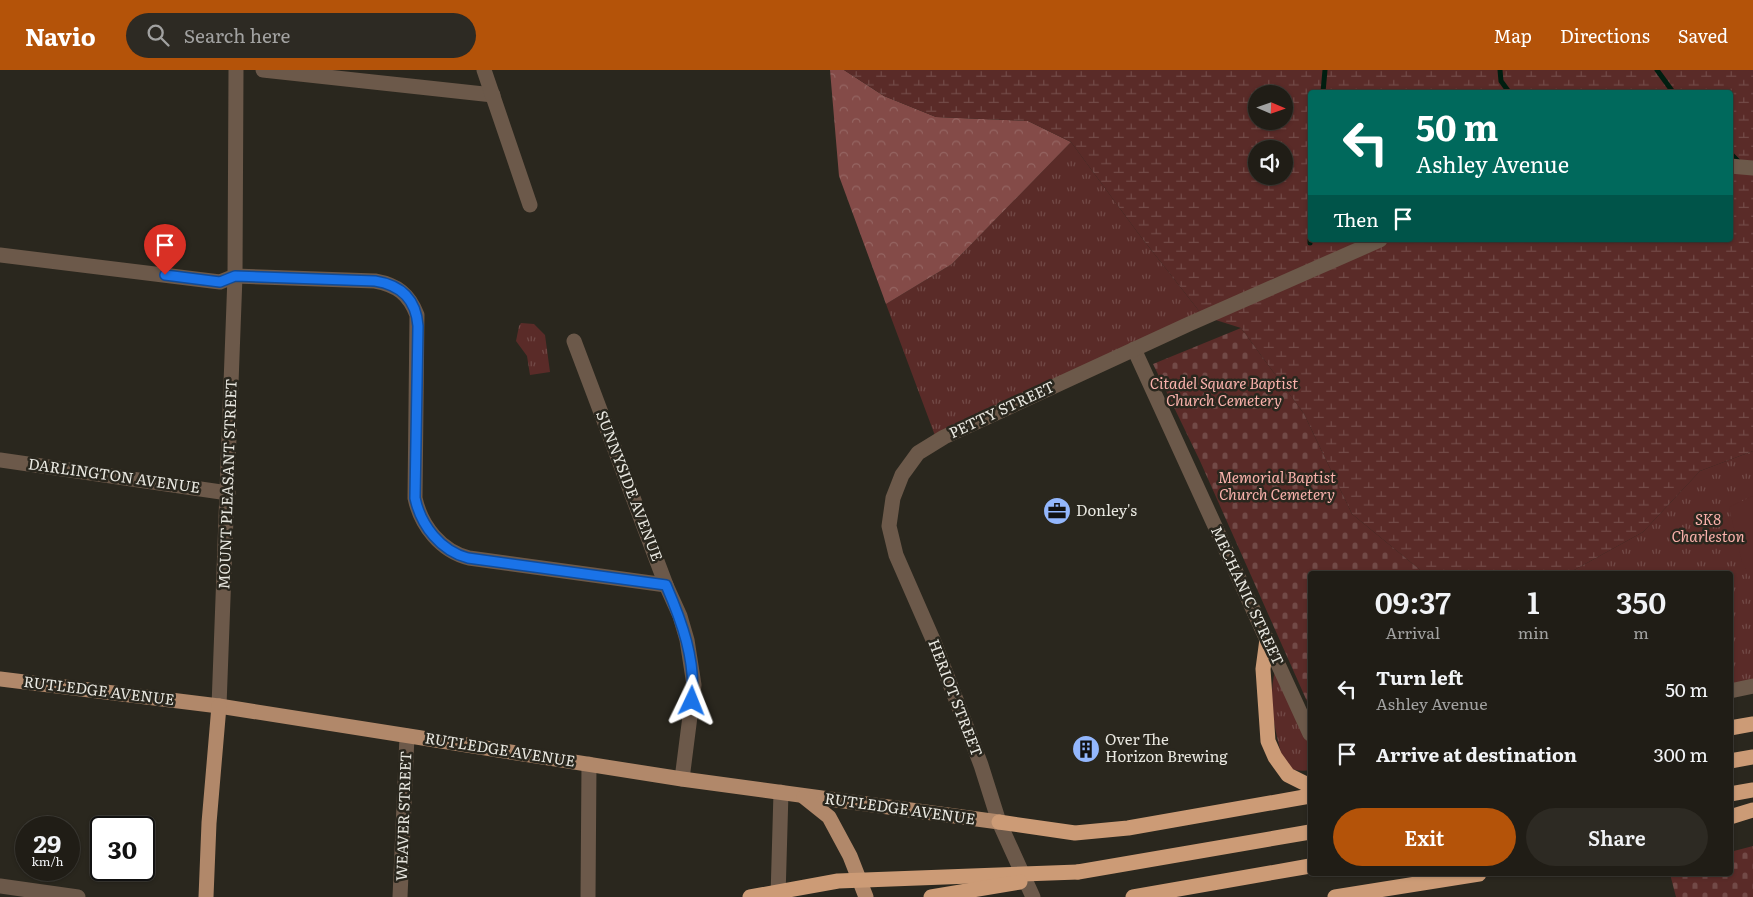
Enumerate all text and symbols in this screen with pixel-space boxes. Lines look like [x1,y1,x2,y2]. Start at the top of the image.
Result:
search box [126,13,476,58]
text: Navio [25,18,96,53]
icon: search [144,21,172,49]
text: Search here [184,21,290,49]
text: Map [1494,22,1532,49]
text: Directions [1560,22,1650,49]
text: Saved [1678,22,1728,49]
north arrow [1248,85,1292,130]
map controls [1248,85,1293,185]
text: 50 m [1416,100,1499,152]
icon: left [1333,110,1398,175]
button: sound [1248,140,1293,185]
text: Ashley Avenue [1416,147,1569,180]
text: Then [1333,205,1379,233]
icon: arrive [1389,205,1417,233]
pin [144,224,186,275]
icon: arrive [151,231,179,259]
park label: Citadel Square Baptist Church Cemetery [1150,371,1298,411]
street label: PETTY STREET [945,374,1058,443]
street label: MOUNT PLEASANT STREET [211,378,242,590]
street label: SUNNYSIDE AVENUE [591,407,670,564]
street label: DARLINGTON AVENUE [27,451,202,498]
park label: Memorial Baptist Church Cemetery [1218,465,1336,505]
office icon: Donley's [1042,496,1072,526]
place label: Donley's [1076,498,1137,521]
park label: SK8 Charleston [1671,507,1745,547]
street label: MECHANIC STREET [1206,522,1291,669]
text: 09:37 [1375,579,1451,623]
text: 1 [1527,579,1540,623]
text: 350 [1616,579,1666,623]
text: Arrival [1386,620,1440,644]
text: min [1518,620,1549,644]
text: m [1633,620,1649,644]
street label: HERIOT STREET [923,635,989,760]
text: Turn left [1376,663,1463,691]
street label: RUTLEDGE AVENUE [22,669,176,710]
position arrow [665,674,717,726]
icon: left [1333,675,1361,703]
text: 50 m [1665,675,1708,703]
text: Ashley Avenue [1376,691,1487,715]
street label: RUTLEDGE AVENUE [423,725,577,772]
place label: Over The Horizon Brewing [1105,727,1228,767]
building icon: Over The Horizon Brewing [1071,734,1101,764]
icon: arrive [1333,740,1361,768]
text: Arrive at destination [1376,740,1577,768]
text: 300 m [1654,740,1708,768]
street label: WEAVER STREET [389,751,416,881]
street label: RUTLEDGE AVENUE [823,786,977,829]
button: Exit [1333,808,1516,866]
button: Share [1526,808,1708,866]
speed limit sign: 30 [90,816,155,881]
text: 29 [34,824,61,861]
text: km/h [32,852,63,870]

